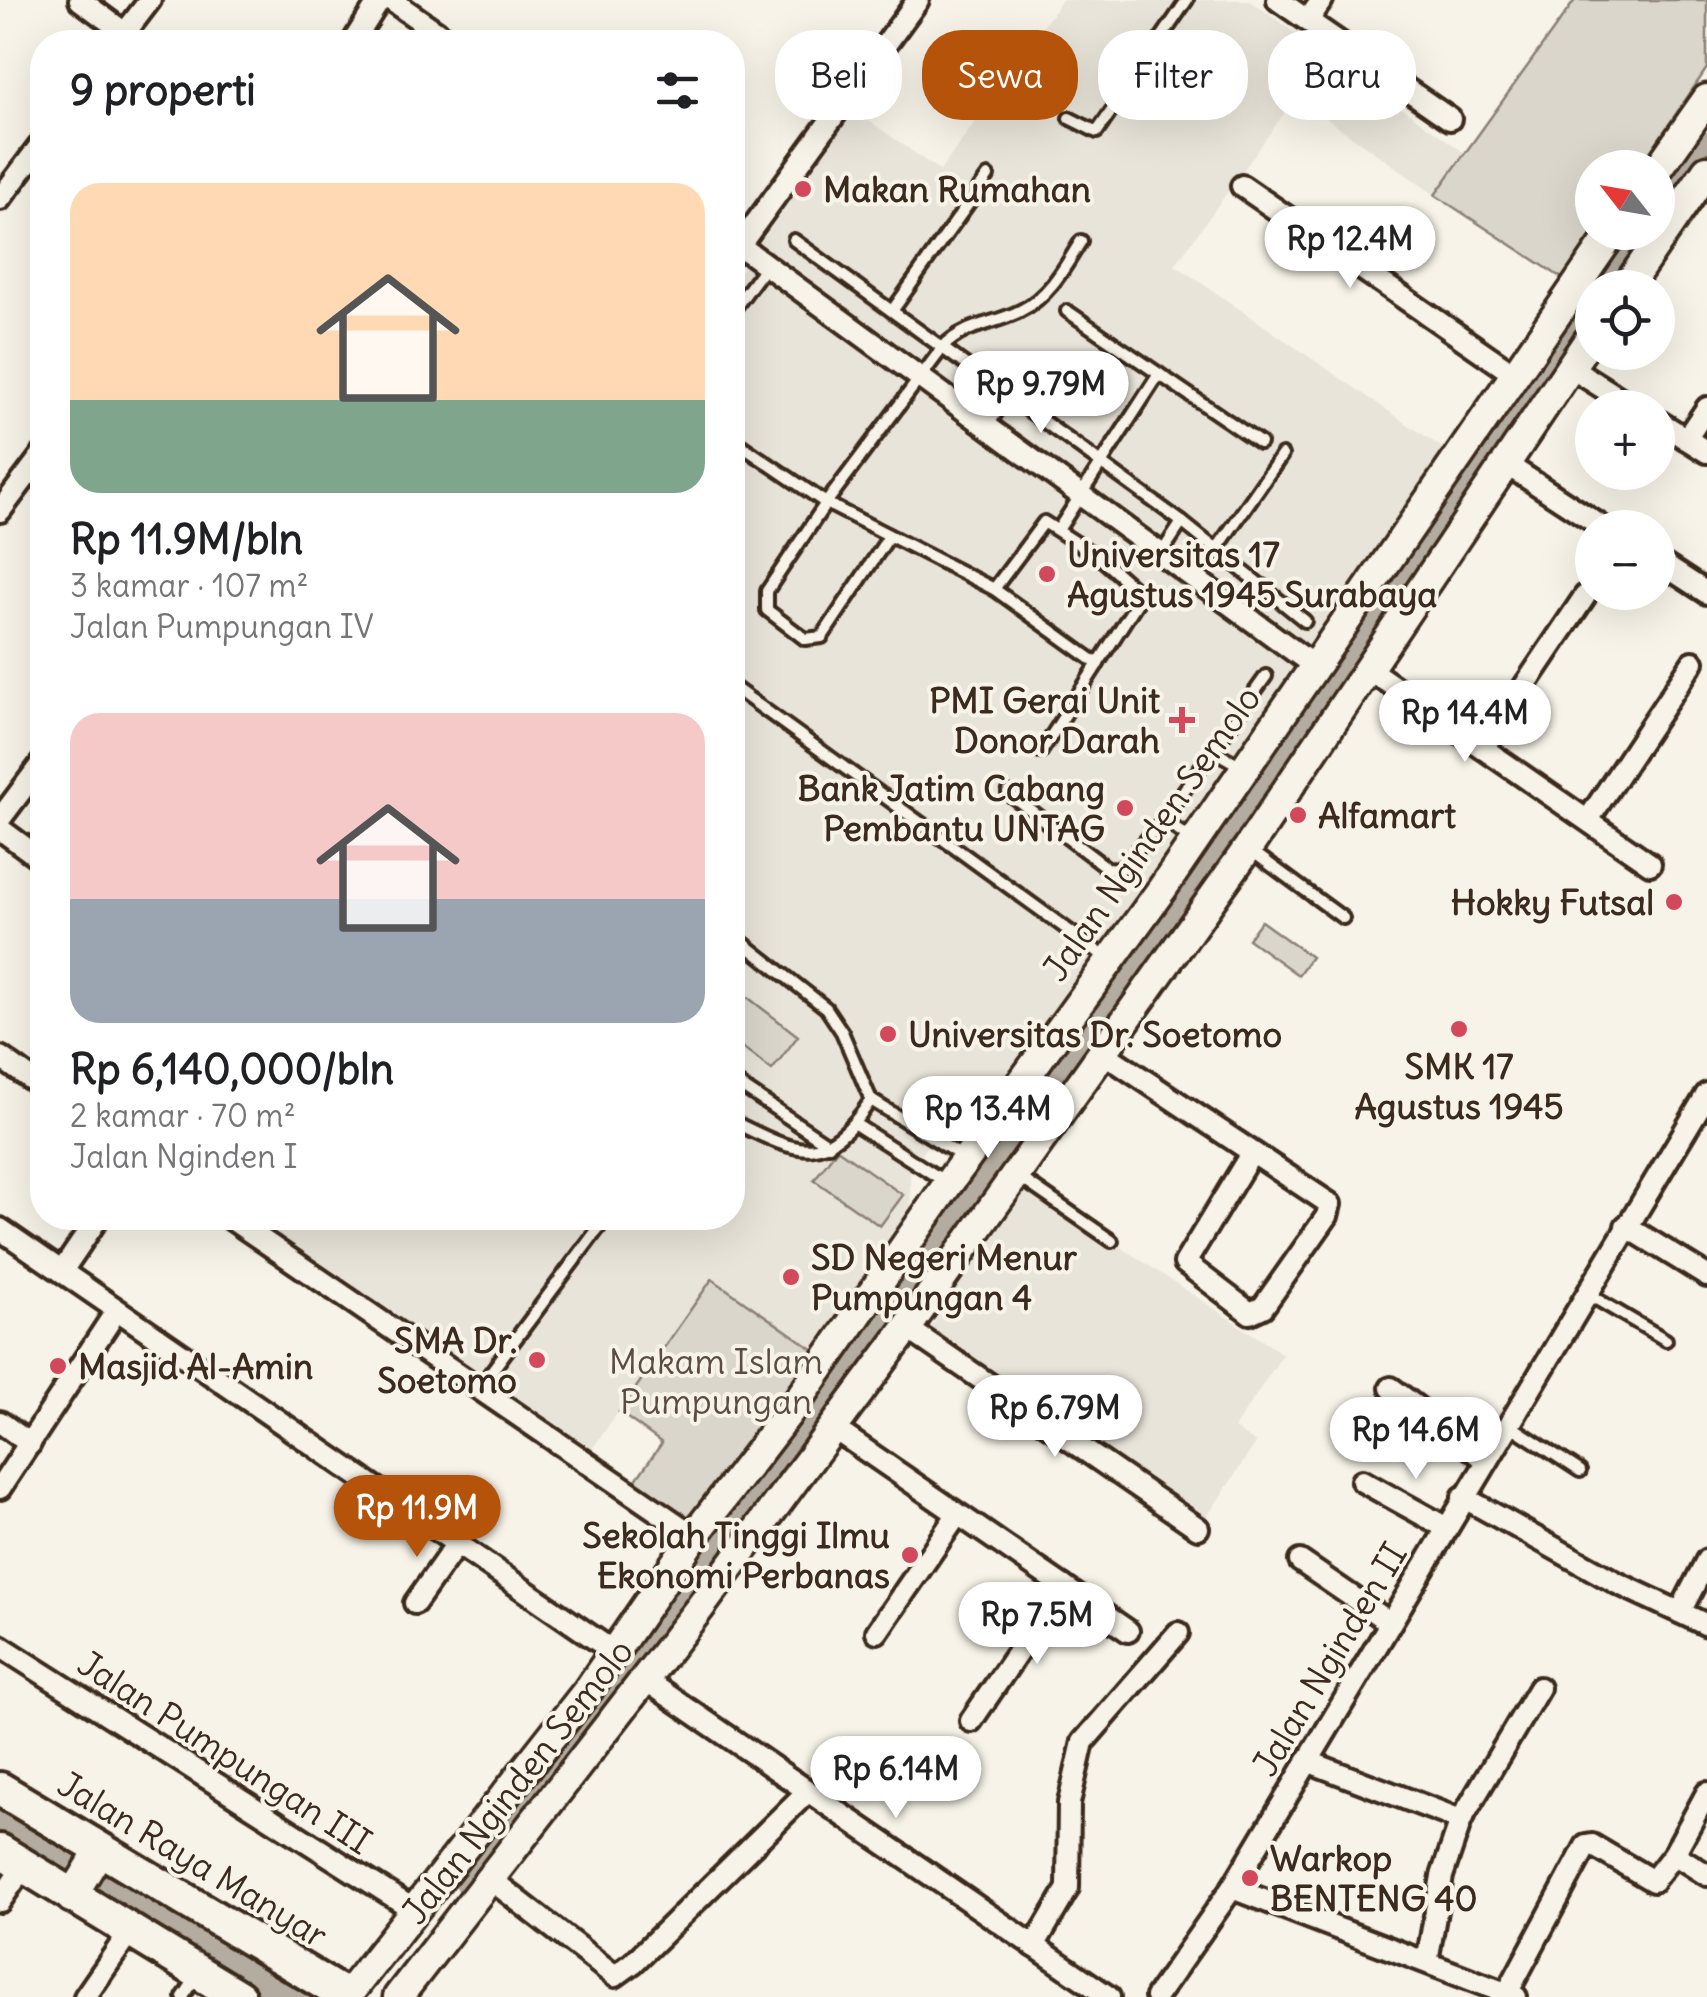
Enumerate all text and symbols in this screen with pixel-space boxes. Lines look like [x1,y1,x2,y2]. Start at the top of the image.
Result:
chip: Beli [775,30,902,120]
chip: Sewa [922,30,1078,120]
chip: Filter [1098,30,1248,120]
chip: Baru [1268,30,1416,120]
icon: filters [650,63,705,118]
text: 9 properti [70,64,256,116]
north arrow [1575,150,1675,250]
map controls [1575,150,1675,610]
place label: Makan Rumahan [823,167,1091,211]
marker: Makan Rumahan [792,178,814,200]
pin: Rp 12.4M [1247,206,1453,291]
text: Rp 12.4M [1287,218,1413,259]
icon: home [298,248,478,428]
button: locate [1575,270,1675,370]
pin: Rp 9.79M [938,351,1144,436]
text: Rp 9.79M [976,363,1106,404]
button: + [1575,390,1675,490]
button: − [1575,510,1675,610]
text: Rp 11.9M/bln [70,513,303,565]
place label: Universitas 17 Agustus 1945 Surabaya [1067,532,1437,616]
marker: Universitas 17 Agustus 1945 Surabaya [1036,563,1058,585]
text: 3 kamar · 107 m² [70,565,309,606]
text: Jalan Pumpungan IV [70,606,374,647]
street label: Jalan Nginden Semolo [1033,677,1269,989]
place label: PMI Gerai Unit Donor Darah [929,678,1160,762]
pin: Rp 14.4M [1362,680,1568,765]
text: Rp 14.4M [1401,692,1529,733]
marker: PMI Gerai Unit Donor Darah [1169,707,1195,733]
place label: Bank Jatim Cabang Pembantu UNTAG [797,766,1105,850]
icon: home [298,778,478,958]
place label: Alfamart [1318,793,1456,837]
marker: Bank Jatim Cabang Pembantu UNTAG [1114,797,1136,819]
marker: Alfamart [1287,804,1309,826]
place label: Hokky Futsal [1451,880,1654,924]
marker: Hokky Futsal [1663,891,1685,913]
place label: Universitas Dr. Soetomo [908,1012,1282,1056]
marker: SMK 17 Agustus 1945 [1448,1018,1470,1040]
marker: Universitas Dr. Soetomo [877,1023,899,1045]
text: Rp 6,140,000/bln [70,1043,394,1095]
place label: SMK 17 Agustus 1945 [1354,1044,1564,1128]
pin: Rp 13.4M [885,1076,1091,1161]
text: Rp 13.4M [924,1088,1052,1129]
text: 2 kamar · 70 m² [70,1095,296,1136]
text: Jalan Nginden I [70,1136,297,1177]
place label: SD Negeri Menur Pumpungan 4 [811,1235,1078,1319]
marker: SD Negeri Menur Pumpungan 4 [780,1266,802,1288]
place label: SMA Dr. Soetomo [377,1318,517,1402]
park label: Makam Islam Pumpungan [609,1339,823,1423]
place label: Masjid Al-Amin [78,1344,313,1388]
marker: SMA Dr. Soetomo [526,1349,548,1371]
marker: Masjid Al-Amin [47,1355,69,1377]
pin: Rp 6.79M [952,1375,1158,1460]
text: Rp 6.79M [989,1387,1121,1428]
pin: Rp 14.6M [1313,1397,1519,1482]
text: Rp 14.6M [1352,1409,1480,1450]
pin: Rp 11.9M [314,1475,520,1560]
text: Rp 11.9M [356,1487,478,1528]
place label: Sekolah Tinggi Ilmu Ekonomi Perbanas [582,1513,890,1597]
street label: Jalan Nginden II [1242,1535,1416,1783]
marker: Sekolah Tinggi Ilmu Ekonomi Perbanas [899,1544,921,1566]
pin: Rp 7.5M [945,1582,1129,1667]
text: Rp 7.5M [981,1594,1093,1635]
street label: Jalan Nginden Semolo [392,1630,642,1932]
street label: Jalan Pumpungan III [70,1641,380,1863]
pin: Rp 6.14M [793,1736,999,1821]
text: Rp 6.14M [832,1748,960,1789]
street label: Jalan Raya Manyar [50,1761,336,1957]
place label: Warkop BENTENG 40 [1270,1836,1478,1920]
marker: Warkop BENTENG 40 [1239,1867,1261,1889]

